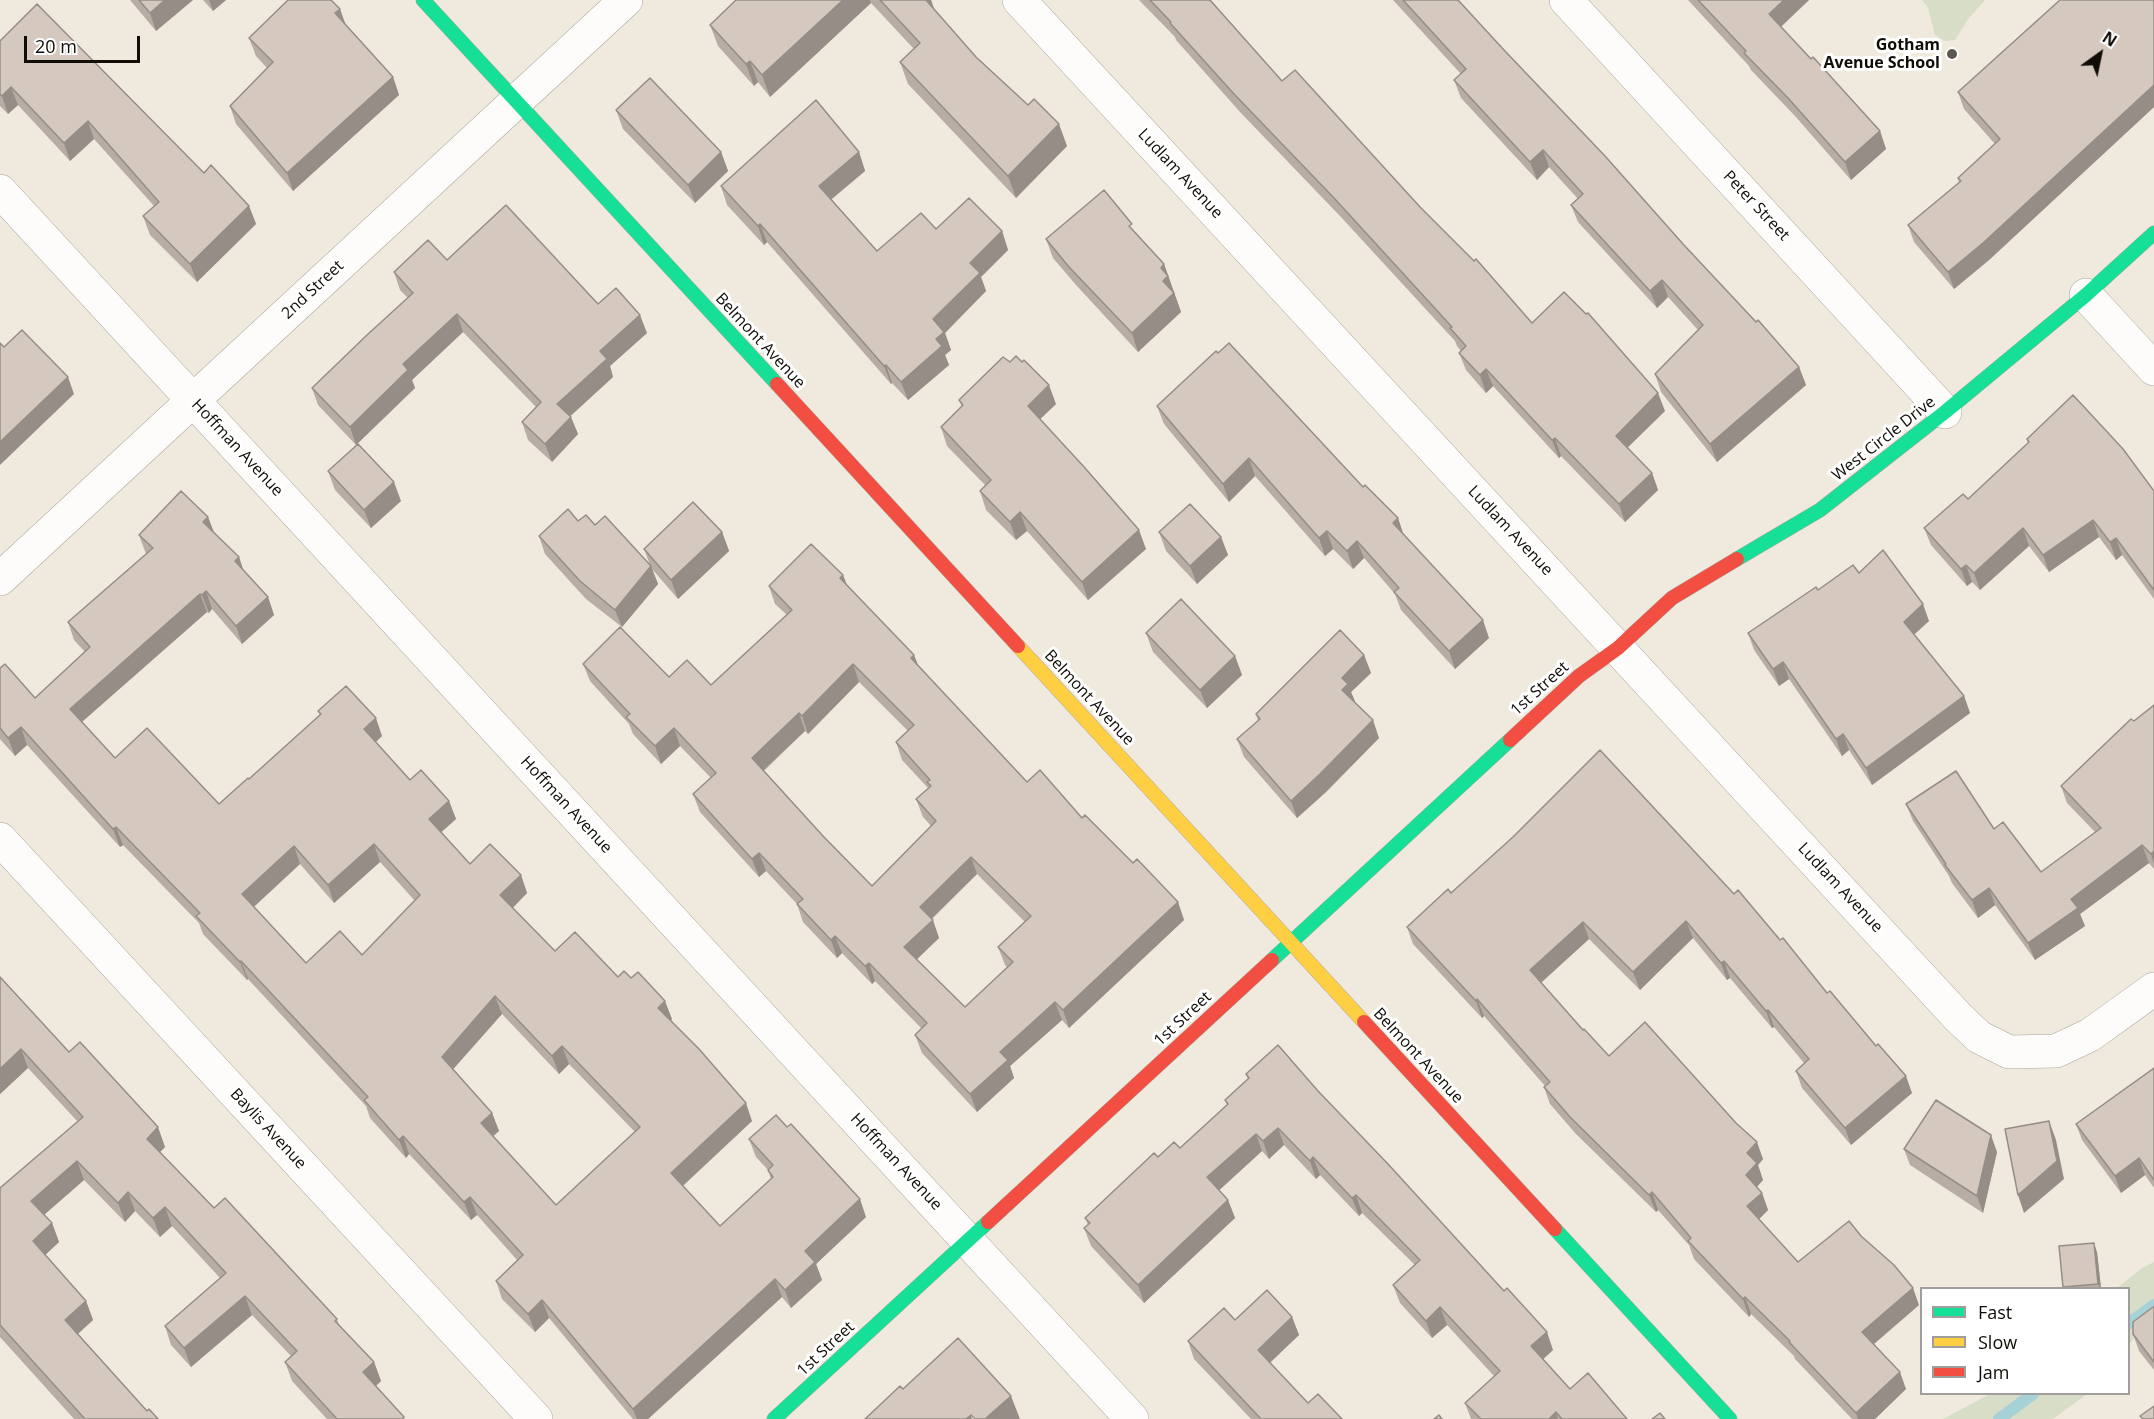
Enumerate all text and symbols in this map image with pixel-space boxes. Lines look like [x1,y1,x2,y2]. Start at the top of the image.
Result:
scale bar [27,24,142,62]
north arrow [2070,24,2130,84]
text: N [2098,26,2121,52]
text: 20 m [35,34,77,58]
place label: Gotham Avenue School [1824,35,1940,73]
marker: Gotham Avenue School [1945,47,1959,61]
street label: Ludlam Avenue [1134,125,1226,223]
street label: Peter Street [1719,167,1793,245]
street label: 2nd Street [278,257,348,323]
street label: Belmont Avenue [711,289,809,393]
street label: West Circle Drive [1828,393,1940,485]
street label: Hoffman Avenue [187,396,287,500]
street label: Ludlam Avenue [1464,482,1556,580]
street label: Belmont Avenue [1040,646,1138,750]
street label: 1st Street [1507,658,1573,720]
street label: Hoffman Avenue [516,753,616,857]
street label: Ludlam Avenue [1794,839,1886,937]
street label: 1st Street [1150,988,1216,1050]
street label: Belmont Avenue [1369,1004,1467,1108]
street label: Baylis Avenue [226,1085,310,1173]
street label: Hoffman Avenue [846,1110,946,1214]
legend [1920,1287,2130,1395]
text: Fast [1978,1300,2012,1324]
street label: 1st Street [793,1318,859,1380]
text: Slow [1978,1330,2017,1354]
text: Jam [1978,1360,2010,1384]

